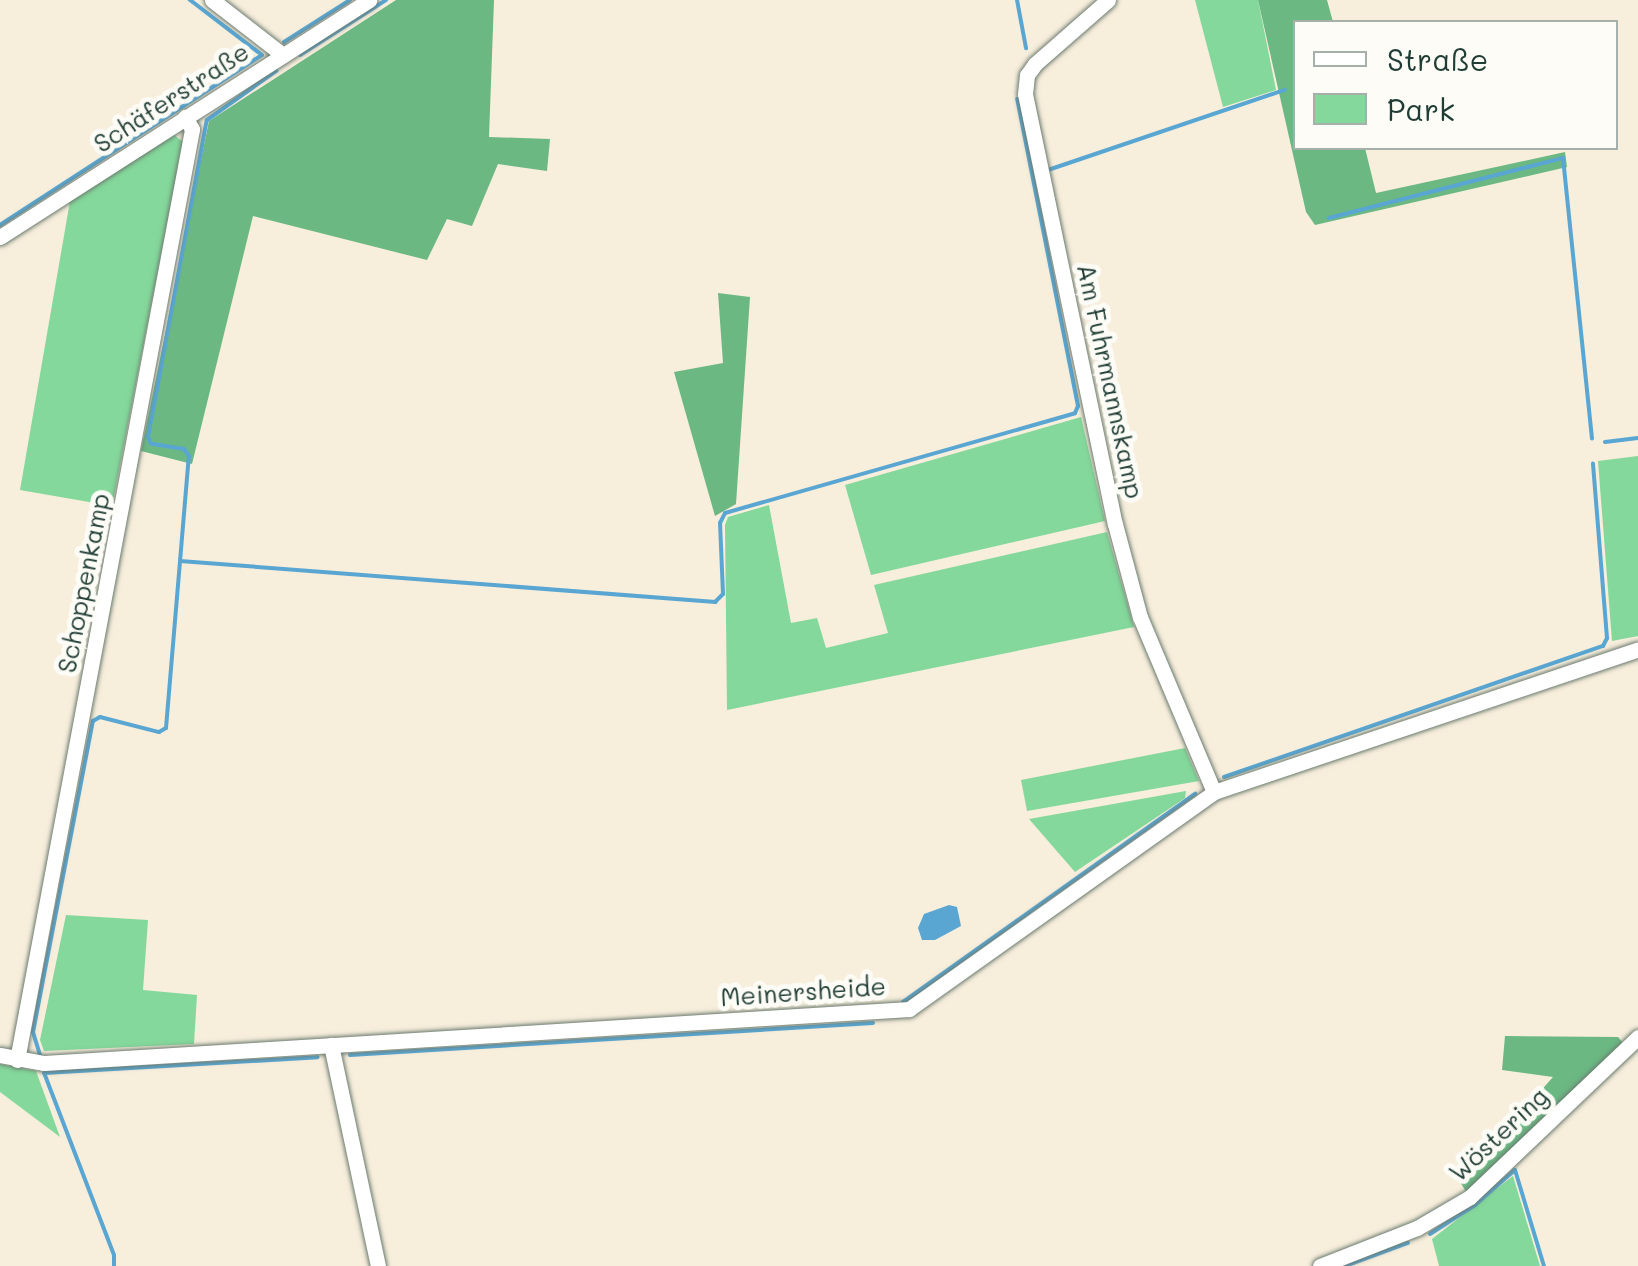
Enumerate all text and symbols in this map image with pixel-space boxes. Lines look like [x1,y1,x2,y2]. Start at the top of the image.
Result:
legend [1293,20,1618,150]
street label: Schäferstraße [88,36,254,158]
text: Straße [1387,39,1488,79]
text: Park [1387,89,1455,129]
street label: Am Fuhrmannskamp [1071,261,1151,501]
street label: Schoppenkamp [51,491,115,675]
street label: Meinersheide [719,970,887,1012]
street label: Wöstering [1442,1081,1554,1187]

